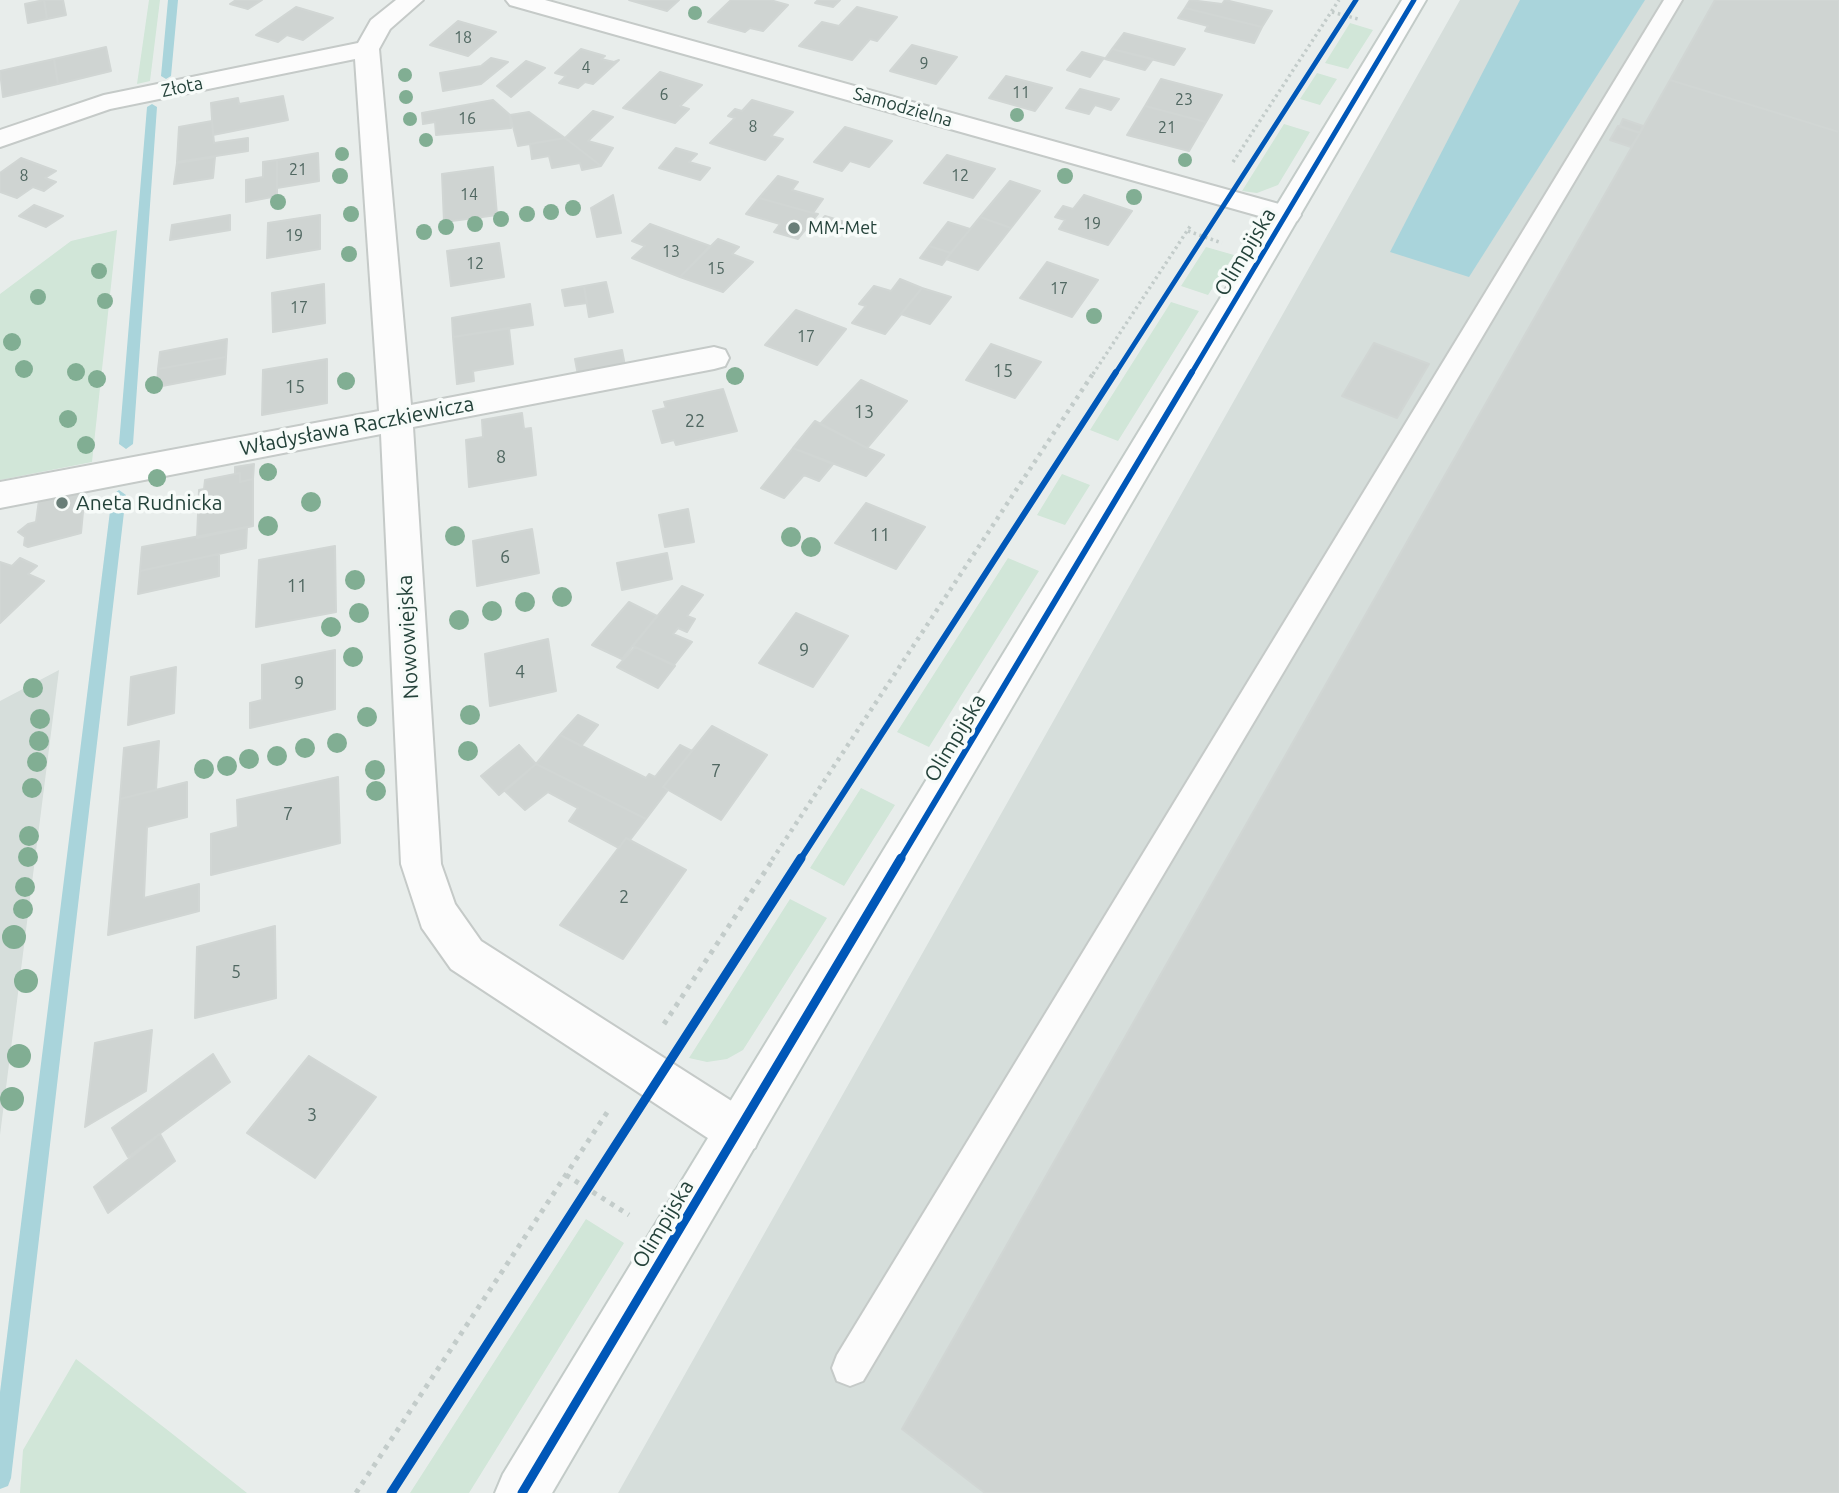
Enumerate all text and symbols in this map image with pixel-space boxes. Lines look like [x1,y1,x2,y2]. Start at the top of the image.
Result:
house number: 18 [454,28,472,48]
house number: 9 [919,54,929,74]
house number: 4 [581,58,591,78]
street label: Złota [159,72,205,102]
street label: Samodzielna [851,83,955,131]
house number: 11 [1012,83,1030,103]
house number: 6 [659,85,669,105]
house number: 23 [1175,90,1193,110]
house number: 16 [458,109,476,129]
house number: 8 [748,117,758,137]
house number: 21 [1158,118,1176,138]
house number: 21 [289,160,307,180]
house number: 8 [19,166,29,186]
house number: 12 [951,166,969,186]
house number: 14 [460,185,478,205]
street label: Olimpijska [1209,204,1281,300]
house number: 19 [1083,214,1101,234]
place label: MM-Met [808,217,877,239]
marker: MM-Met [786,220,802,236]
house number: 19 [285,226,303,246]
house number: 13 [662,242,680,262]
house number: 12 [466,254,484,274]
house number: 15 [707,259,725,279]
house number: 17 [1050,279,1068,299]
house number: 17 [290,298,308,318]
house number: 17 [797,327,815,347]
house number: 15 [993,360,1013,382]
house number: 15 [285,376,305,398]
street label: Władysława Raczkiewicza [238,391,476,461]
house number: 13 [854,401,874,423]
house number: 22 [685,410,705,432]
house number: 8 [496,446,506,468]
place label: Aneta Rudnicka [76,490,223,516]
marker: Aneta Rudnicka [54,495,70,511]
house number: 11 [870,524,890,546]
house number: 6 [500,546,510,568]
street label: Nowowiejska [392,574,424,700]
house number: 11 [287,575,307,597]
house number: 9 [799,639,809,661]
house number: 4 [515,661,525,683]
house number: 9 [294,672,304,694]
street label: Olimpijska [919,690,991,786]
house number: 7 [711,760,721,782]
house number: 7 [283,803,293,825]
house number: 2 [619,886,629,908]
house number: 5 [231,961,241,983]
house number: 3 [307,1104,317,1126]
street label: Olimpijska [627,1176,699,1272]

